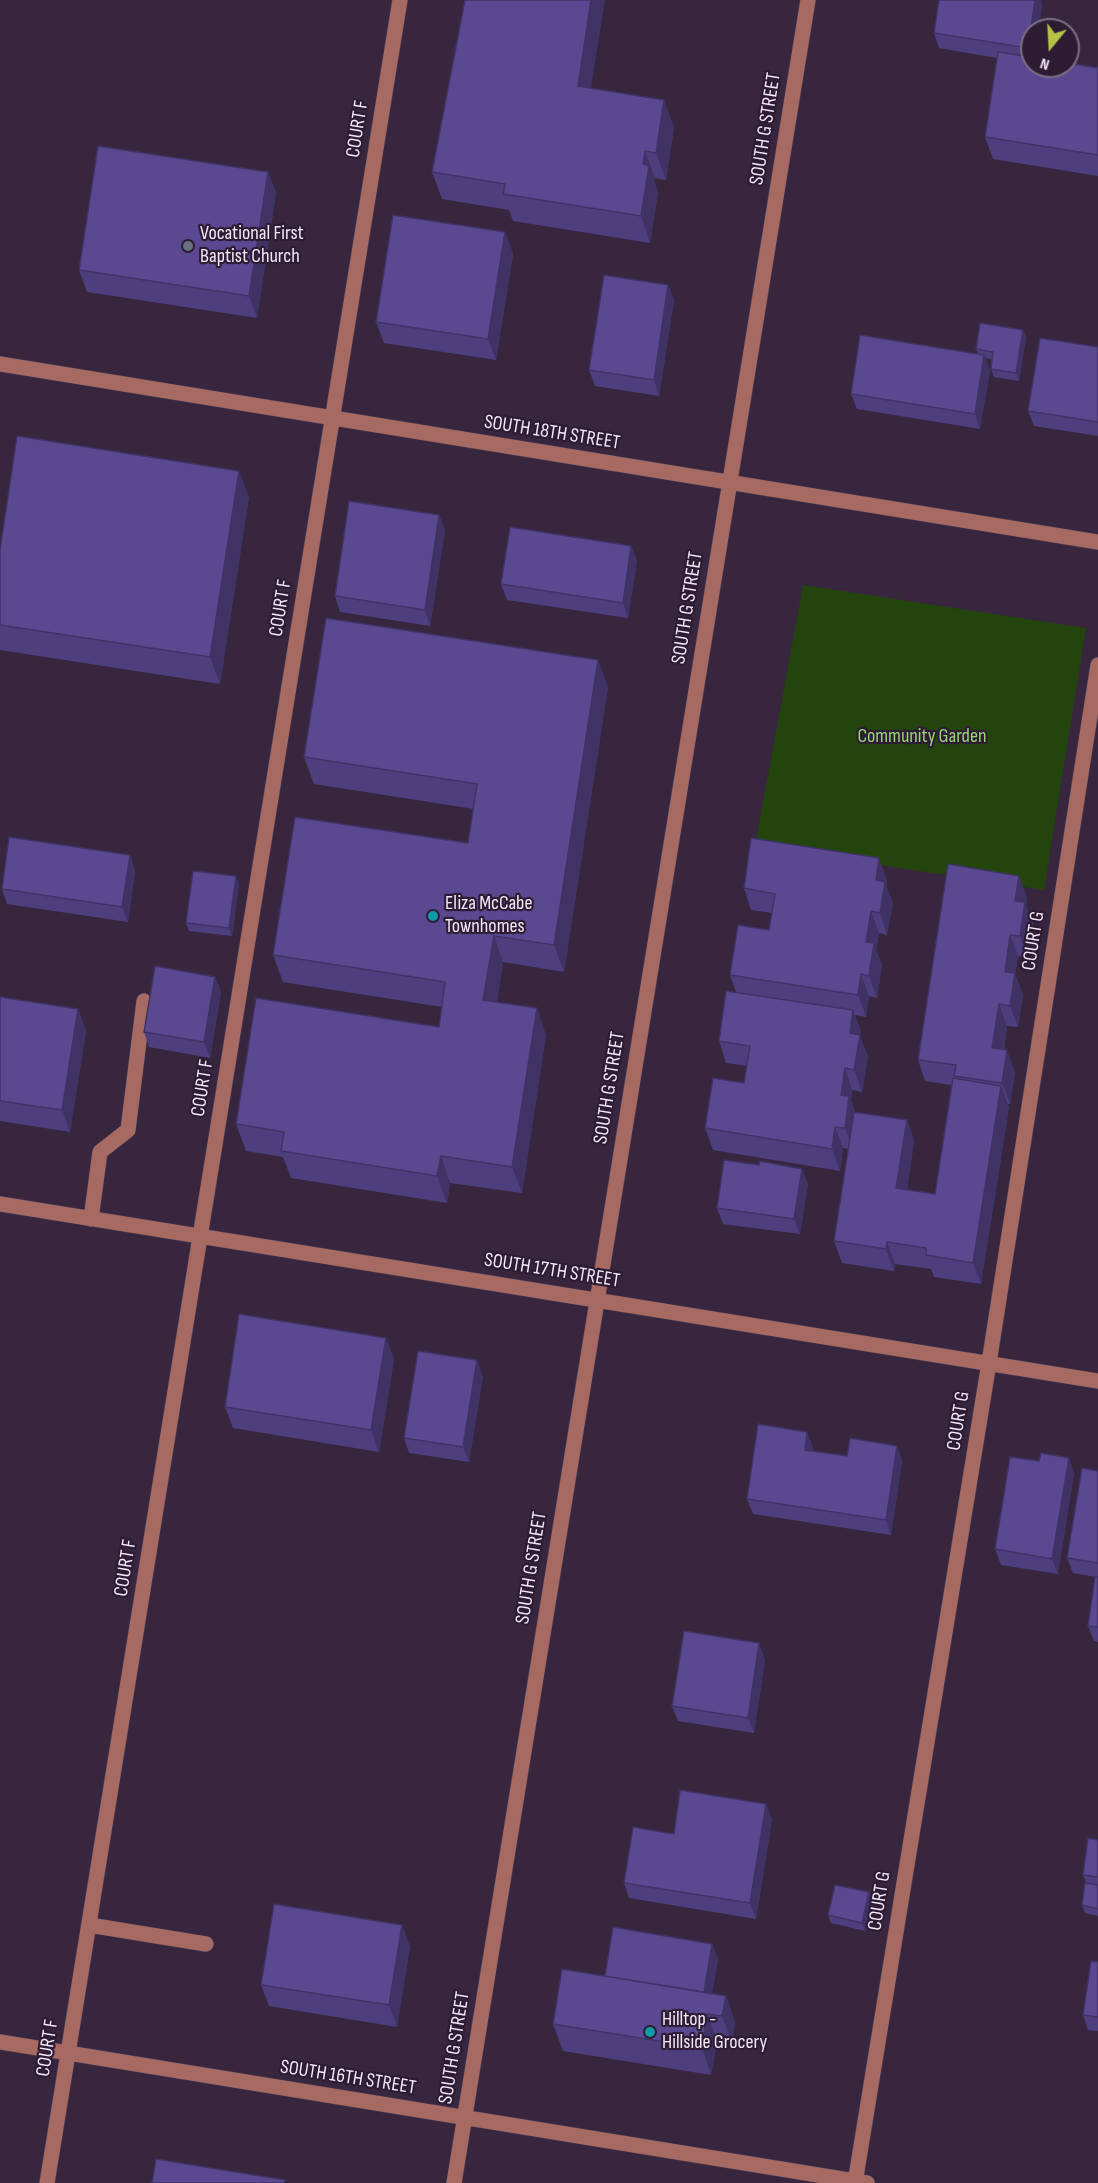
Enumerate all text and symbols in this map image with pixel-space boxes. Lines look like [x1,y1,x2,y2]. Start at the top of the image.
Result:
north arrow [1020,18,1080,78]
text: N [1038,53,1052,74]
street label: SOUTH G STREET [745,71,787,187]
street label: COURT F [342,99,374,159]
place label: Vocational First Baptist Church [200,222,304,269]
marker: Vocational First Baptist Church [181,239,195,253]
street label: SOUTH 18TH STREET [482,410,622,456]
street label: SOUTH G STREET [667,550,709,666]
street label: COURT F [265,578,297,638]
park label: Community Garden [857,725,987,749]
place label: Eliza McCabe Townhomes [445,892,532,939]
marker: Eliza McCabe Townhomes [426,909,440,923]
street label: COURT G [1017,910,1051,972]
street label: SOUTH G STREET [589,1030,631,1146]
street label: COURT F [187,1058,219,1118]
street label: SOUTH 17TH STREET [482,1248,622,1294]
street label: COURT G [942,1390,976,1452]
street label: SOUTH G STREET [511,1510,553,1626]
street label: COURT F [110,1538,142,1598]
street label: COURT G [863,1870,897,1932]
street label: SOUTH G STREET [434,1990,476,2106]
place label: Hilltop - Hillside Grocery [662,2008,767,2055]
street label: COURT F [32,2018,64,2078]
marker: Hilltop - Hillside Grocery [643,2025,657,2039]
street label: SOUTH 16TH STREET [278,2055,418,2101]

